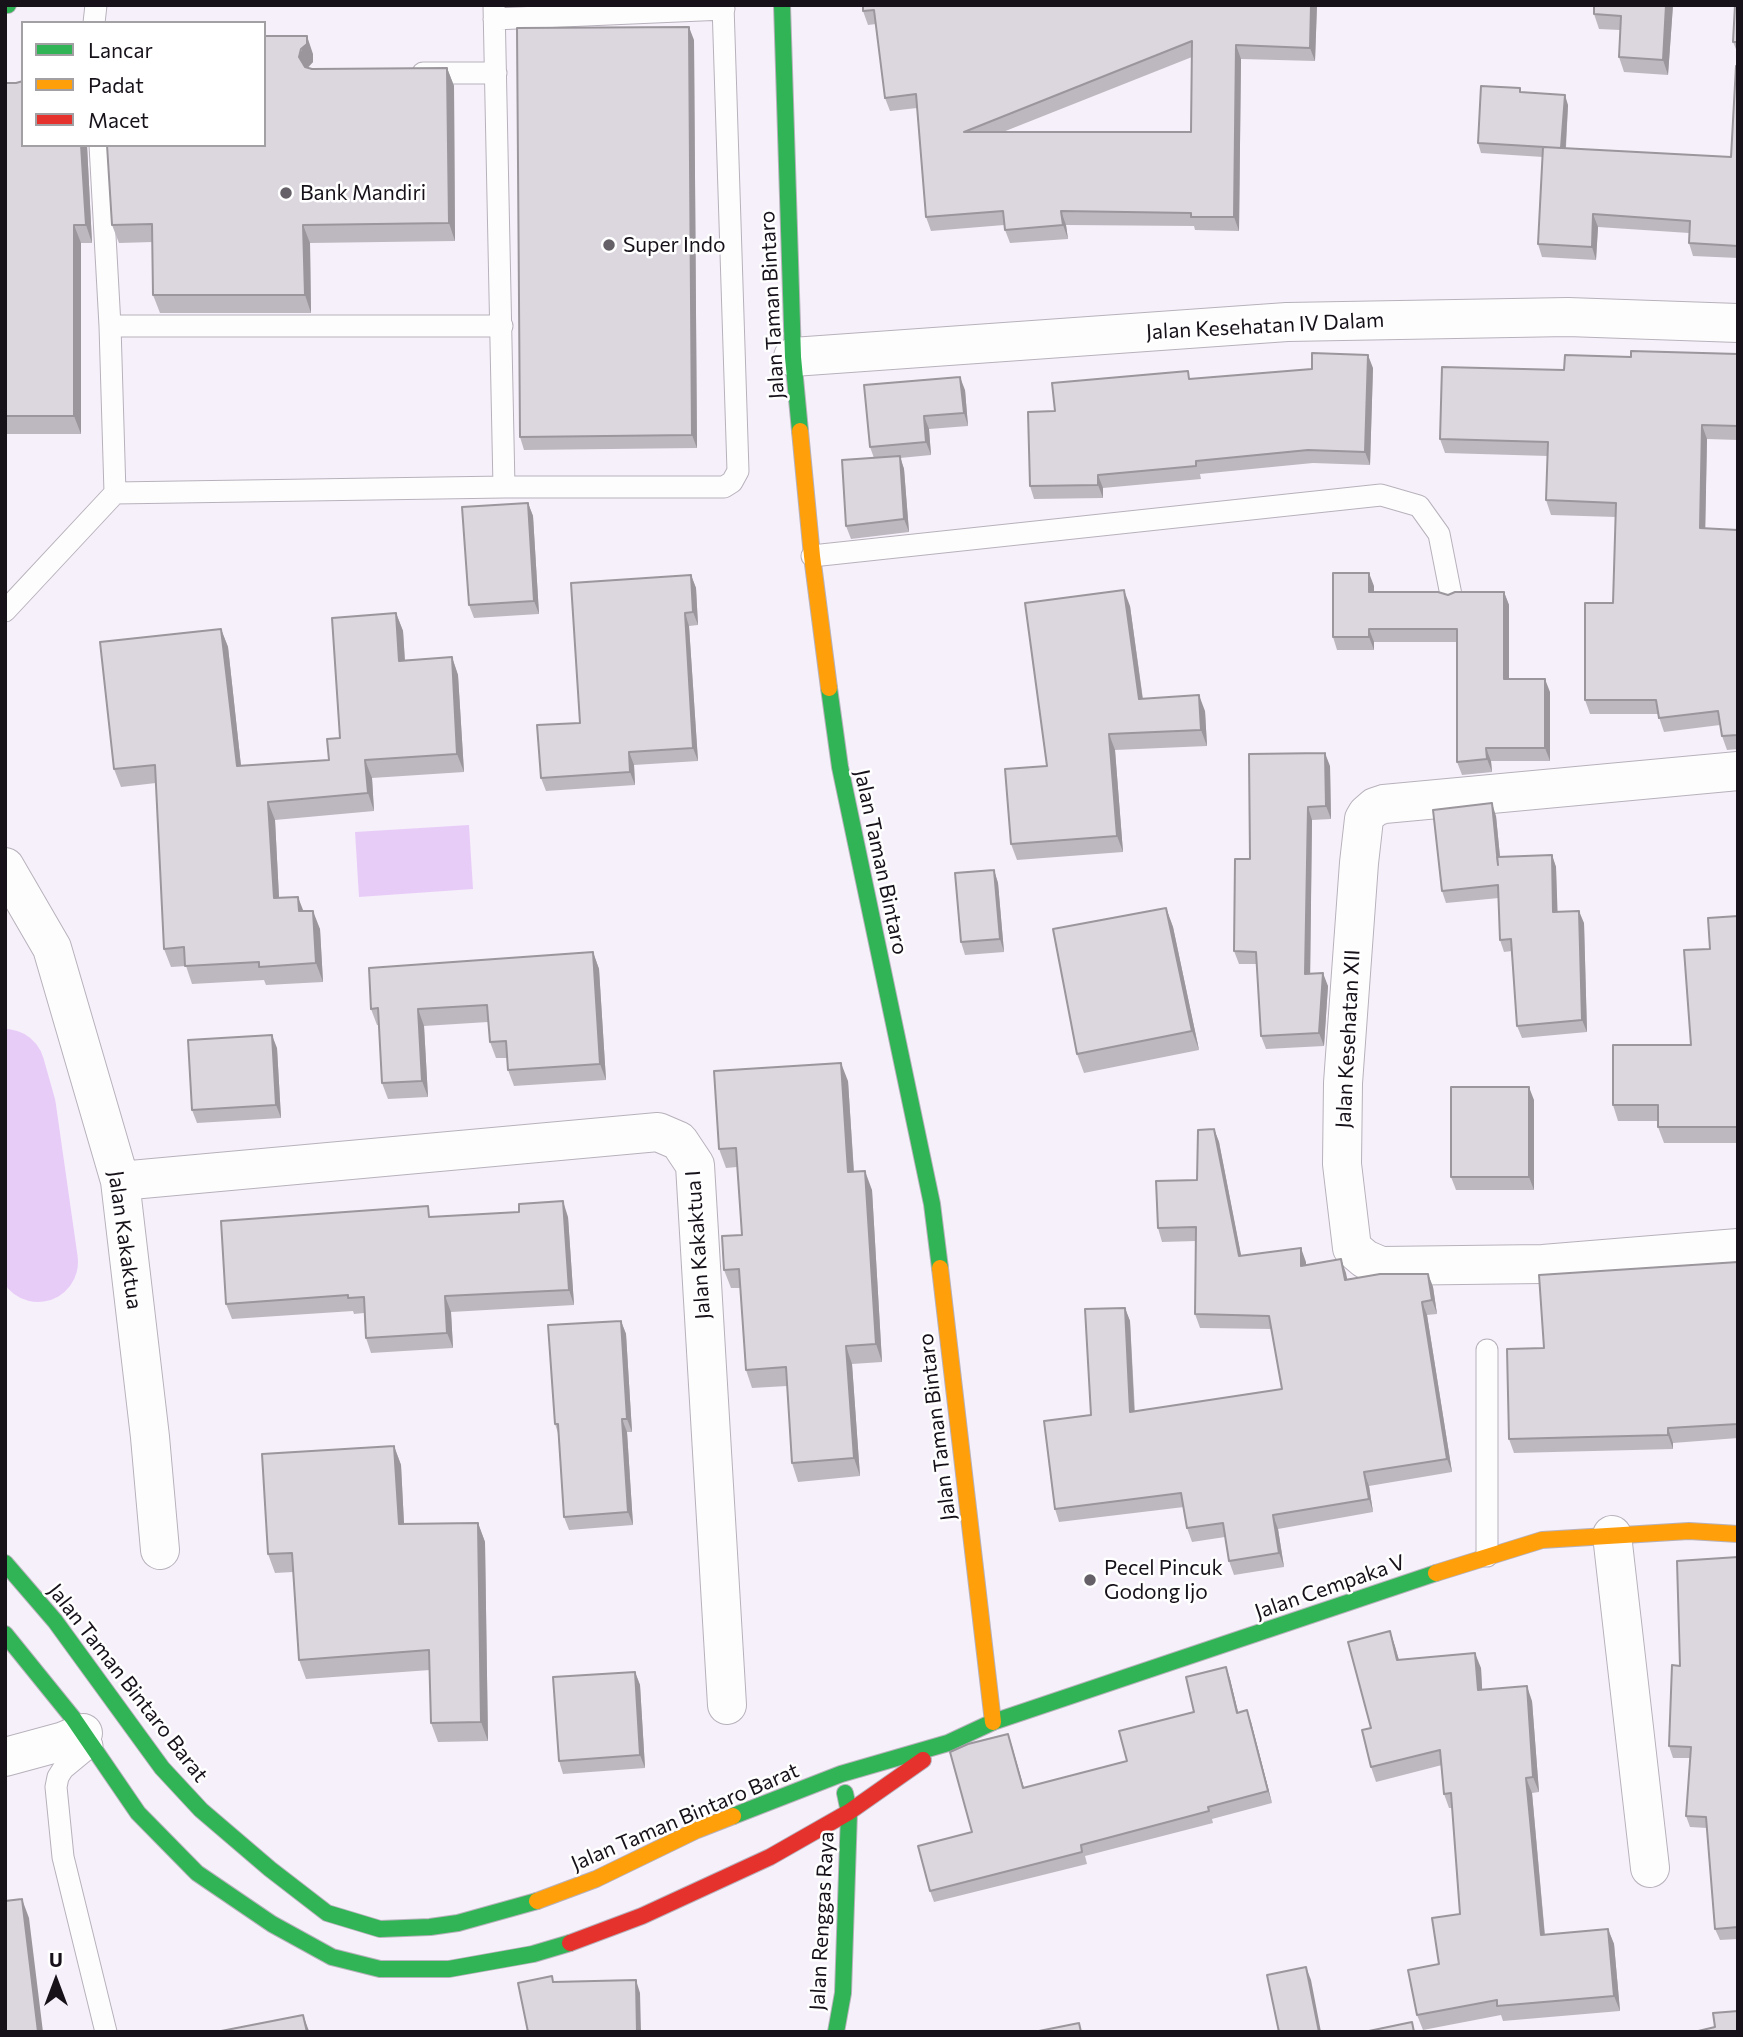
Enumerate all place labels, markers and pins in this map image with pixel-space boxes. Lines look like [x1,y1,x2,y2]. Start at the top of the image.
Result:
place label: Bank Mandiri [300,180,426,206]
marker: Bank Mandiri [278,185,294,201]
place label: Super Indo [623,232,726,258]
marker: Super Indo [601,237,617,253]
place label: Pecel Pincuk Godong Ijo [1104,1555,1223,1605]
marker: Pecel Pincuk Godong Ijo [1082,1572,1098,1588]

